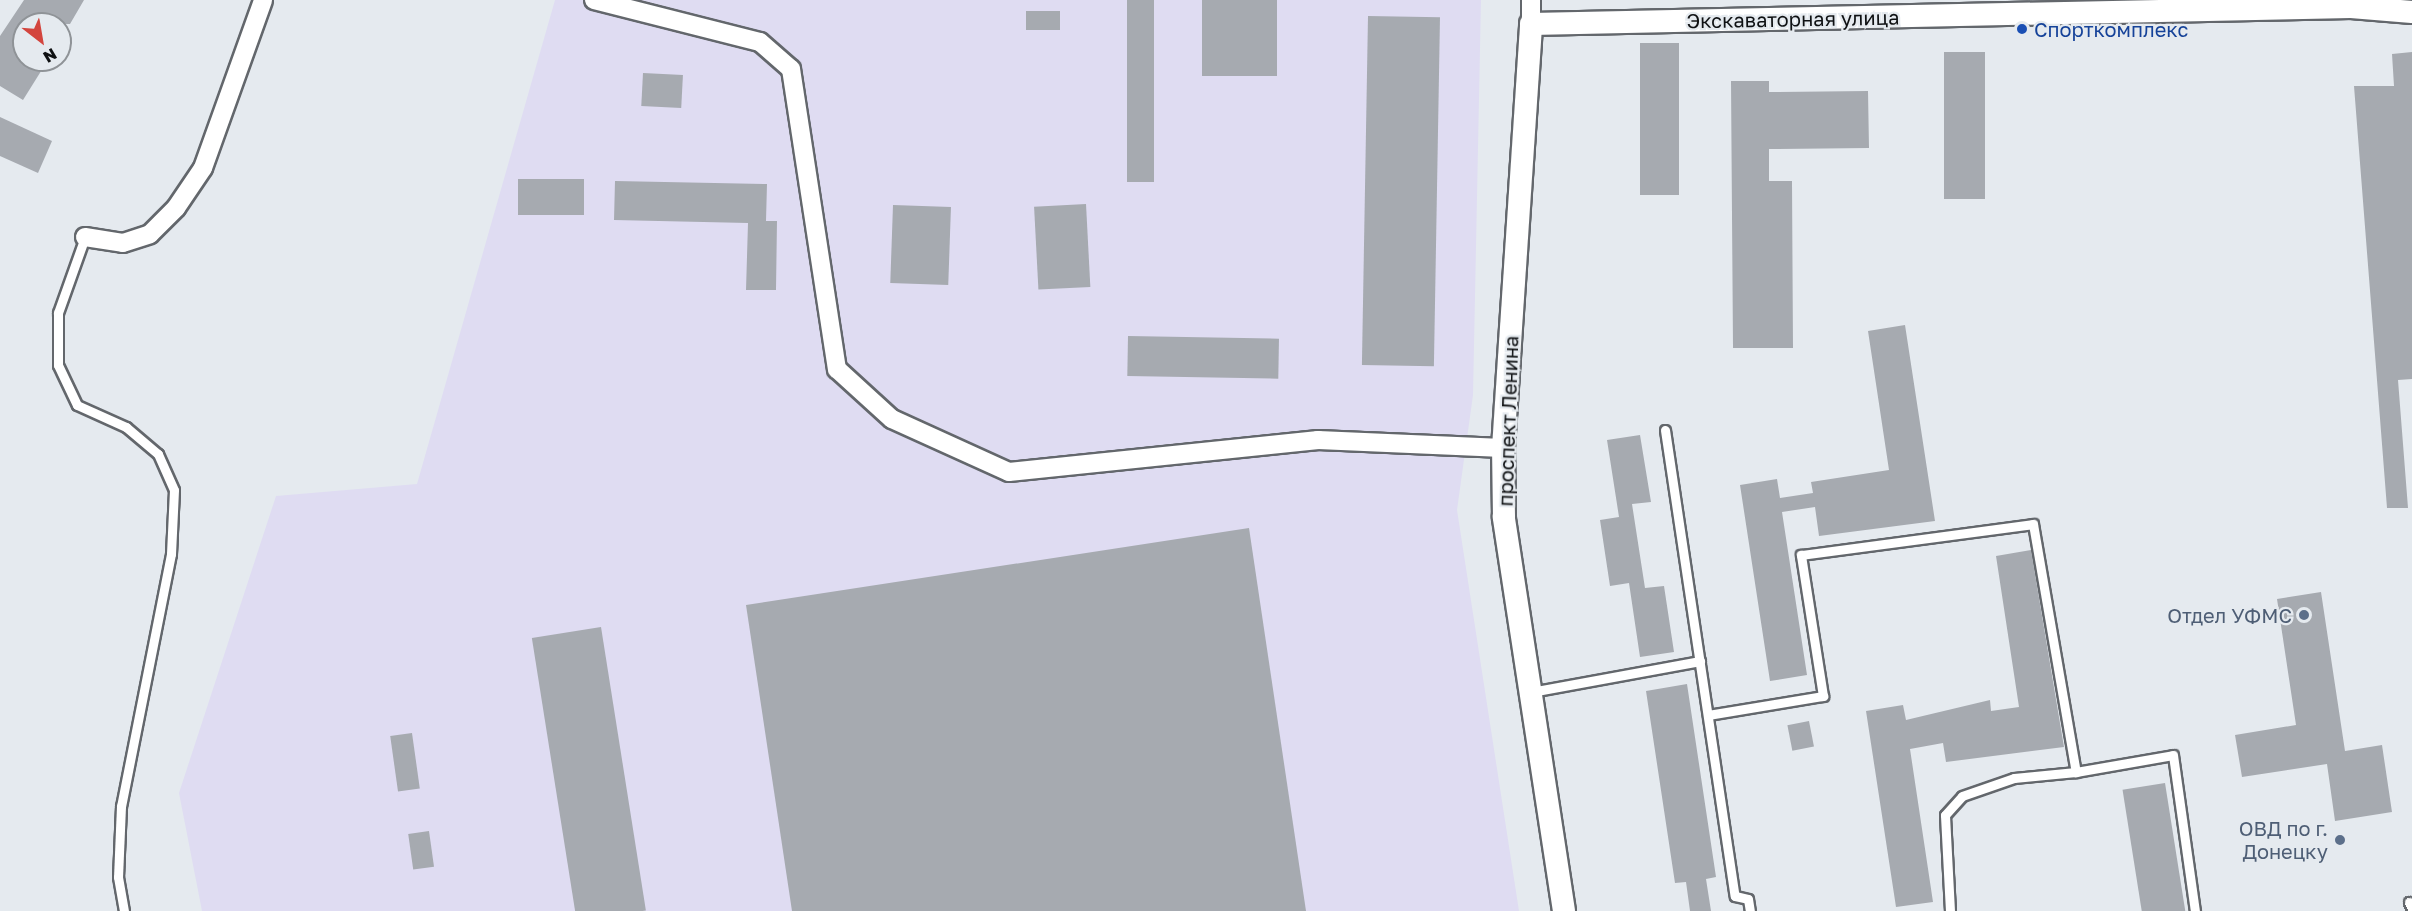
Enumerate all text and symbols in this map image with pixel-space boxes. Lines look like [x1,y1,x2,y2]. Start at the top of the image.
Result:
street label: Экскаваторная улица [1686,5,1900,33]
north arrow [12,12,72,72]
place label: Спорткомплекс [2034,17,2188,41]
marker: Спорткомплекс [2015,22,2029,36]
text: N [40,44,61,67]
street label: проспект Ленина [1493,335,1523,507]
place label: Отдел УФМС [2167,603,2292,627]
marker: Отдел УФМС [2297,608,2311,622]
place label: ОВД по г. Донецку [2239,816,2328,863]
marker: ОВД по г. Донецку [2333,833,2347,847]

